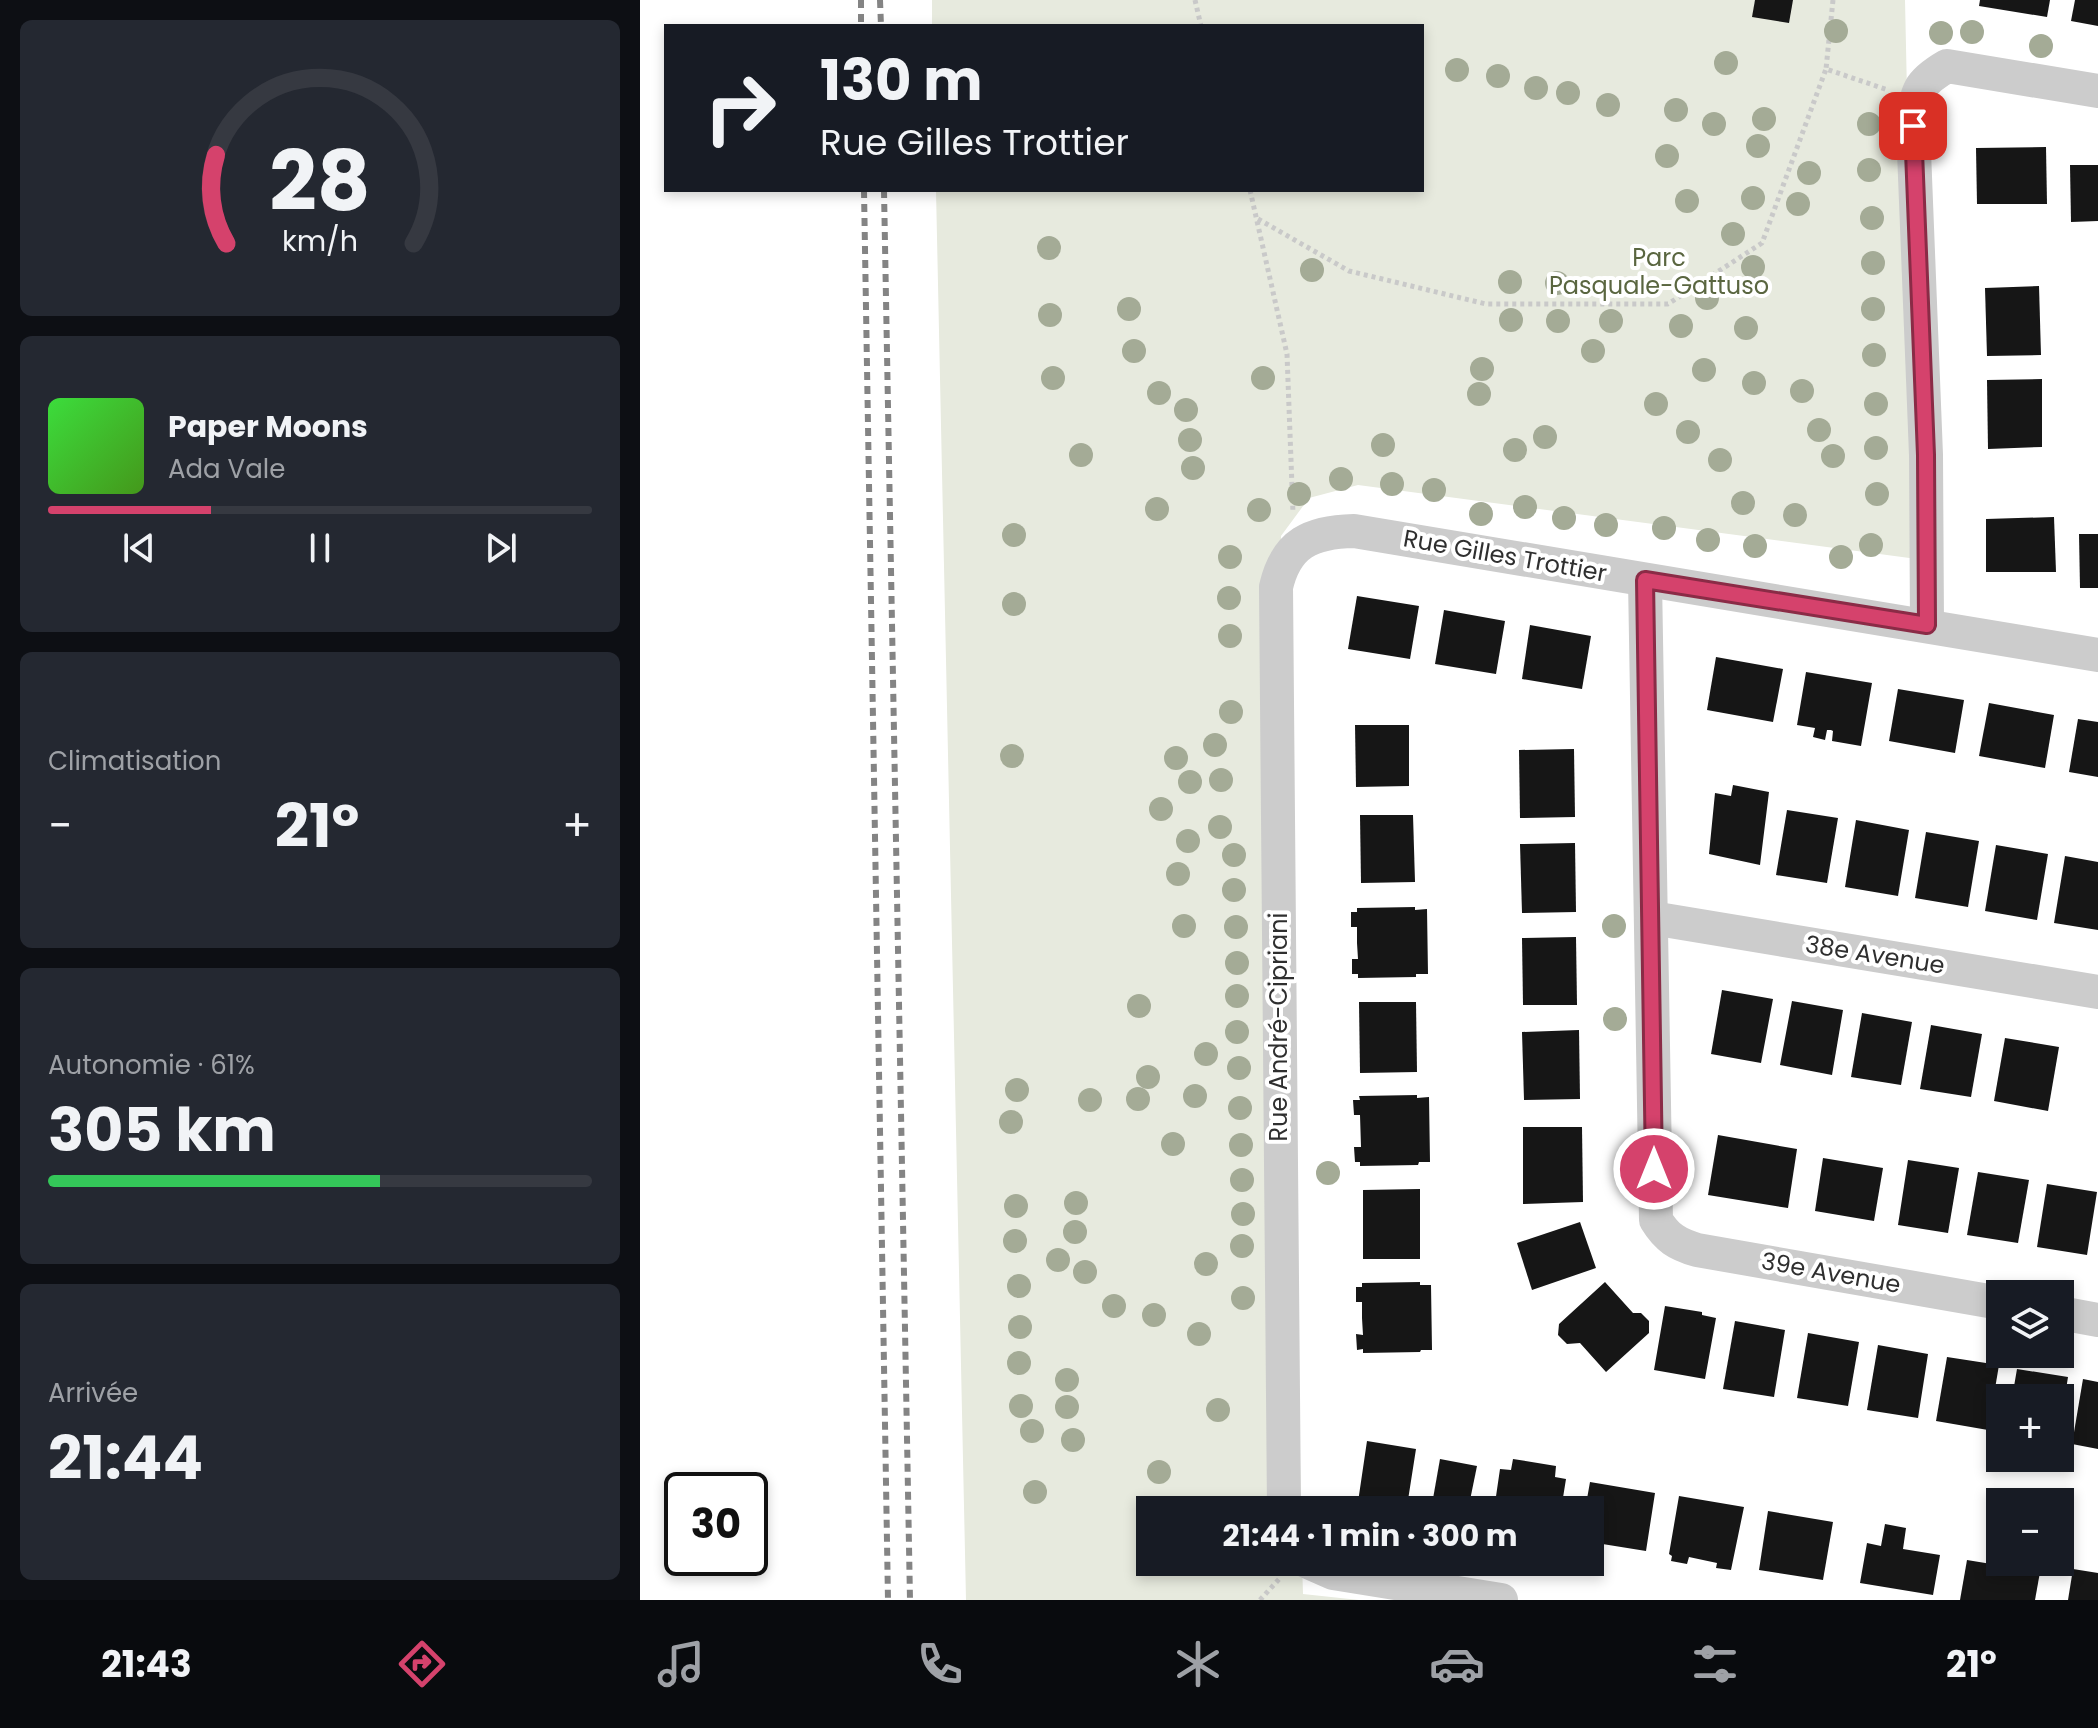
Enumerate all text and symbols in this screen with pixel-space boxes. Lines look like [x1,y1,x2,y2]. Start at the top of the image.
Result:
text: 130 m [820,41,983,120]
icon: right [688,56,792,160]
pin [1879,92,1947,160]
icon: arrive [1891,104,1935,148]
text: Rue Gilles Trottier [820,117,1129,168]
text: 28 [269,123,371,239]
text: km/h [282,221,358,261]
park label: Parc Pasquale-Gattuso [1549,241,1769,302]
text: Paper Moons [168,405,368,448]
text: Ada Vale [168,451,285,487]
street label: Rue Gilles Trottier [1401,521,1609,590]
icon: previous [117,526,161,570]
icon: pause [298,526,342,570]
icon: next [479,526,523,570]
text: Climatisation [48,743,221,779]
text: 21° [275,784,359,868]
text: − [48,795,72,856]
text: + [562,795,592,856]
street label: Rue André-Cipriani [1262,912,1295,1142]
street label: 38e Avenue [1803,927,1947,982]
text: Autonomie · 61% [48,1047,255,1083]
text: 305 km [48,1088,276,1172]
position arrow [1612,1127,1696,1211]
street label: 39e Avenue [1759,1244,1903,1301]
map controls [1986,1280,2074,1576]
button: layers [1986,1280,2074,1368]
text: Arrivée [48,1375,138,1411]
button: + [1986,1384,2074,1472]
text: 21:44 [48,1416,203,1500]
speed limit sign: 30 [664,1472,768,1576]
button: − [1986,1488,2074,1576]
text: 21:44 · 1 min · 300 m [1223,1514,1517,1557]
icon: directions [394,1636,450,1692]
icon: music [653,1636,709,1692]
icon: phone [912,1636,968,1692]
icon: climate [1170,1636,1226,1692]
icon: car [1429,1636,1485,1692]
icon: filters [1687,1636,1743,1692]
text: 21:43 [101,1639,192,1690]
text: 21° [1946,1639,1997,1690]

